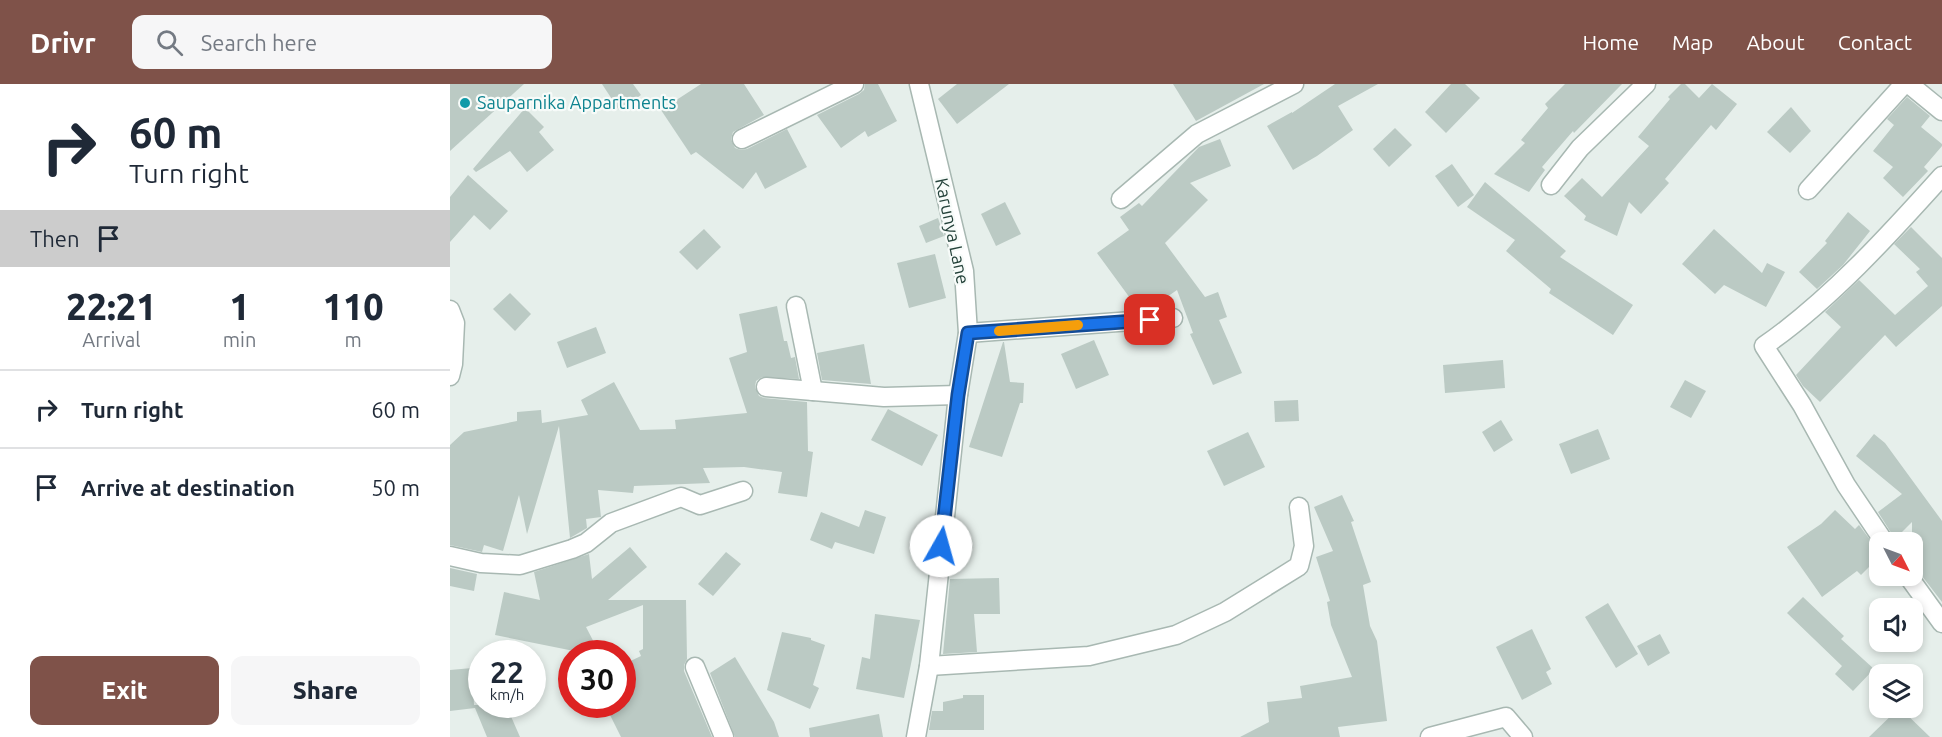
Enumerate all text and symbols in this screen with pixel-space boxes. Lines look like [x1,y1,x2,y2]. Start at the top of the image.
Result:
search box [132,15,552,69]
icon: search [153,26,186,59]
text: Drivr [30,27,96,58]
text: Search here [201,30,317,55]
text: Home [1582,30,1639,54]
text: Map [1672,30,1713,54]
text: About [1746,30,1805,54]
text: Contact [1838,30,1912,54]
place label: Sauparnika Appartments [477,92,676,112]
marker: Sauparnika Appartments [458,96,472,110]
icon: right [30,108,108,186]
text: 60 m [129,109,223,156]
text: Turn right [129,158,249,188]
street label: Karunya Lane [932,176,974,286]
icon: arrive [92,222,125,255]
text: Then [30,226,80,251]
text: 22:21 [66,286,156,327]
text: 1 [229,286,250,327]
text: 110 [323,286,384,327]
pin [1124,294,1175,345]
icon: arrive [1133,303,1166,336]
text: Arrival [82,328,141,351]
text: min [223,328,256,351]
text: m [345,328,362,351]
icon: right [30,393,63,426]
text: Turn right [81,397,183,422]
text: 60 m [371,397,420,422]
icon: arrive [30,471,63,504]
text: Arrive at destination [81,475,295,500]
text: 50 m [371,475,420,500]
position arrow [909,514,973,578]
north arrow [1869,532,1923,586]
map controls [1869,532,1923,718]
button: sound [1869,598,1923,652]
speed limit sign: 30 [558,640,636,718]
text: 22 [490,655,524,689]
button: Exit [30,656,219,725]
button: Share [231,656,420,725]
button: layers [1869,664,1923,718]
text: km/h [490,686,524,703]

